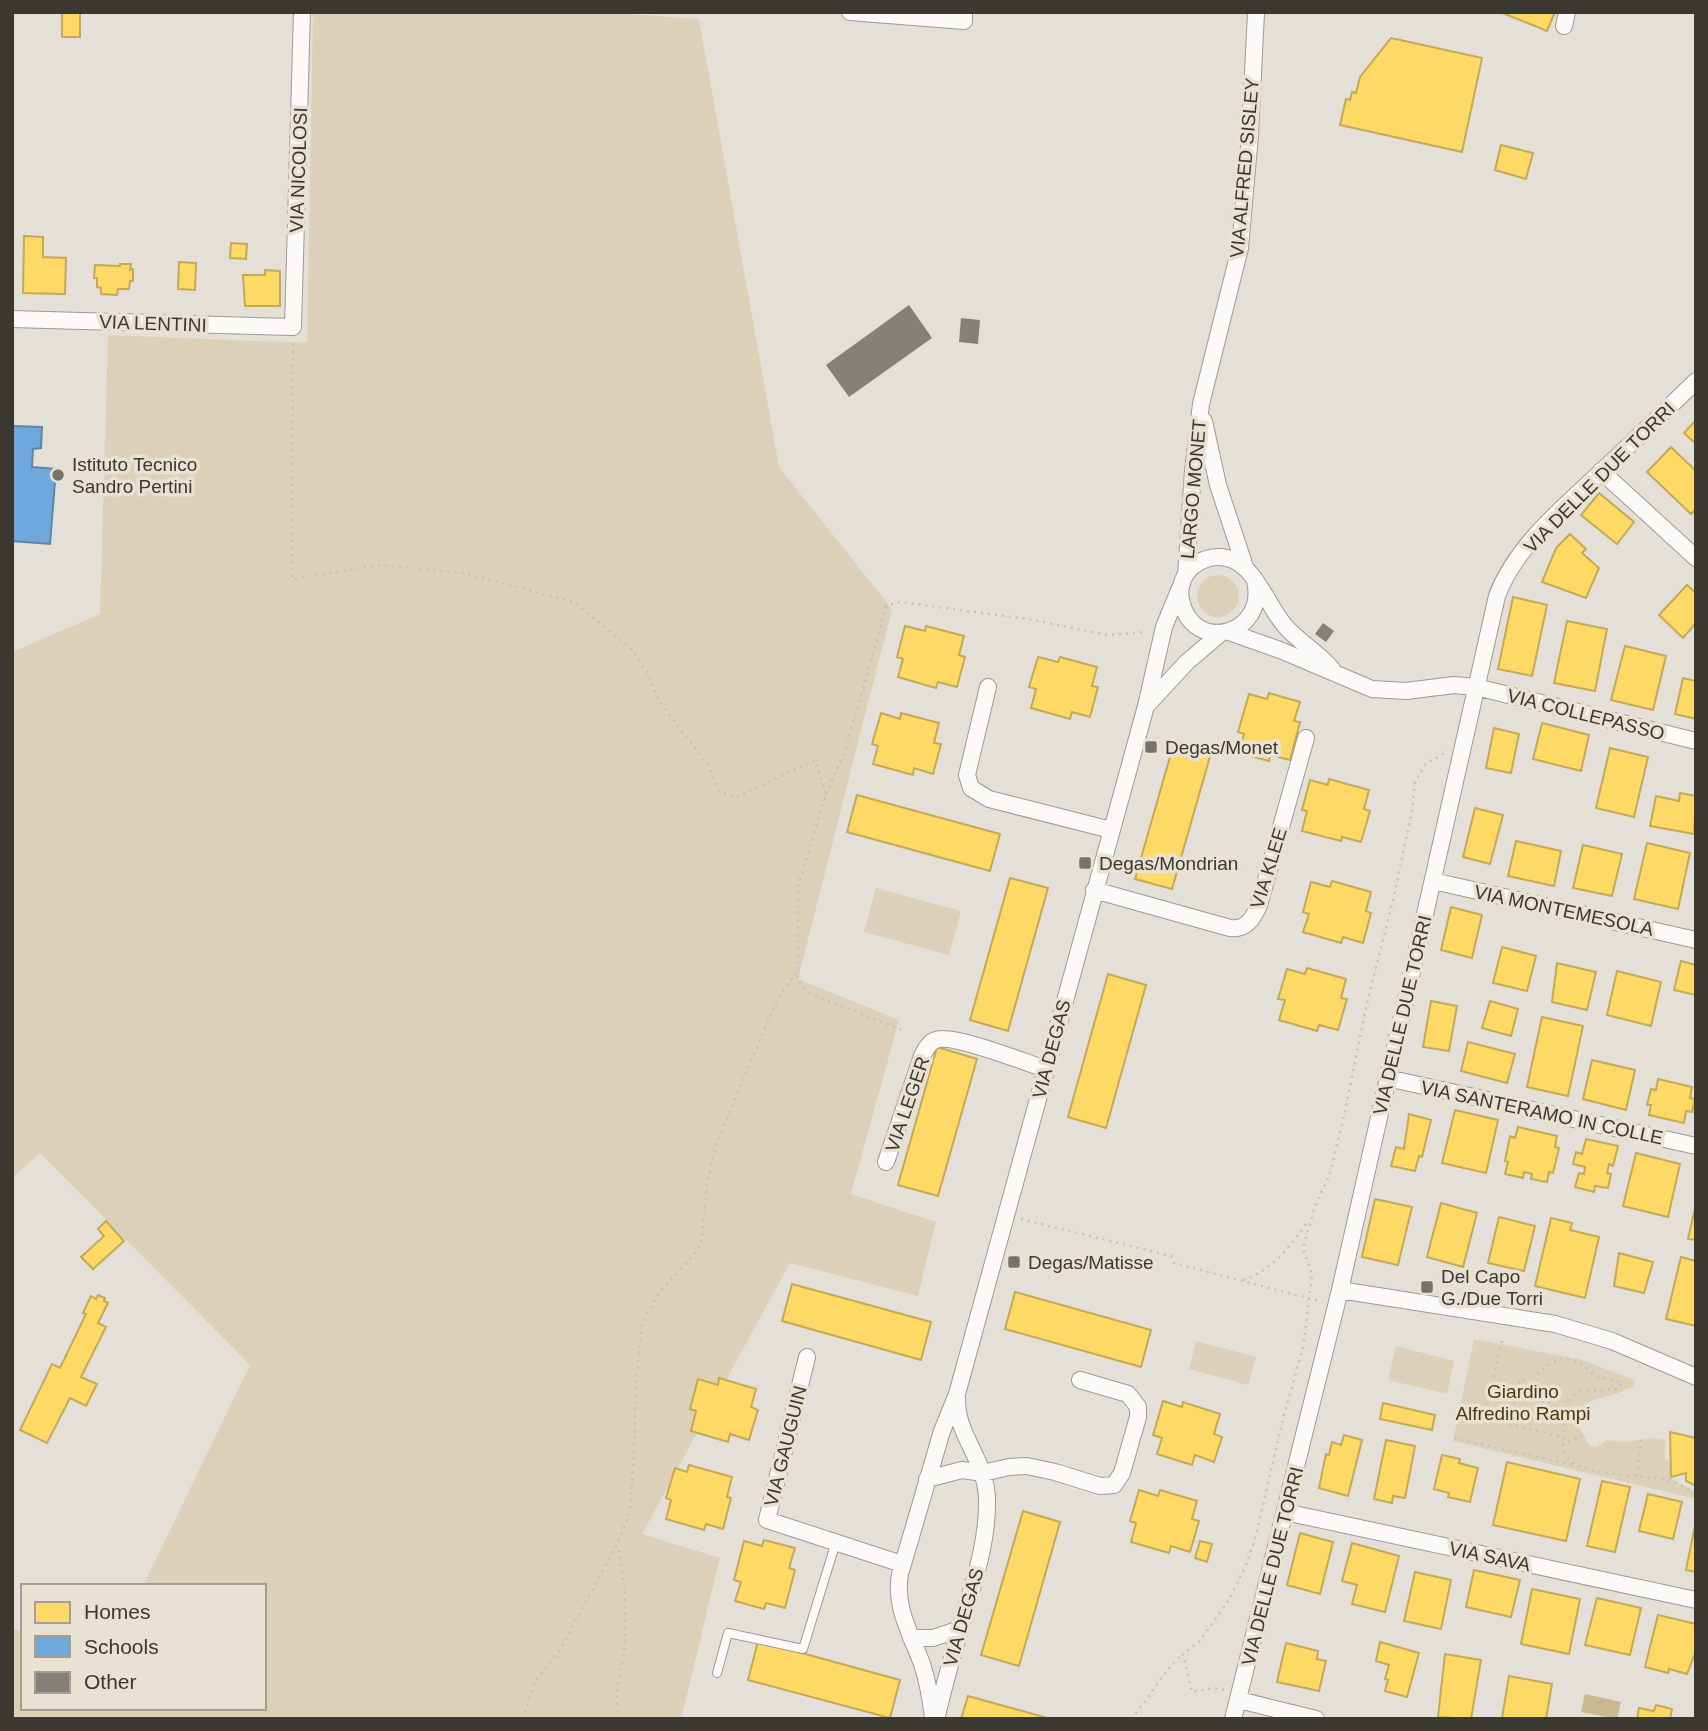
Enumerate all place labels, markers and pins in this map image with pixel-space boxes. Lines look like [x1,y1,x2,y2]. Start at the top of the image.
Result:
place label: Istituto Tecnico Sandro Pertini [72,454,197,497]
marker: Istituto Tecnico Sandro Pertini [50,467,66,483]
place label: Degas/Monet [1165,737,1279,758]
marker: Degas/Monet [1143,739,1159,755]
place label: Degas/Mondrian [1099,853,1238,874]
marker: Degas/Mondrian [1077,855,1093,871]
place label: Degas/Matisse [1028,1252,1154,1273]
marker: Degas/Matisse [1006,1254,1022,1270]
place label: Del Capo G./Due Torri [1441,1266,1543,1309]
marker: Del Capo G./Due Torri [1419,1279,1435,1295]

